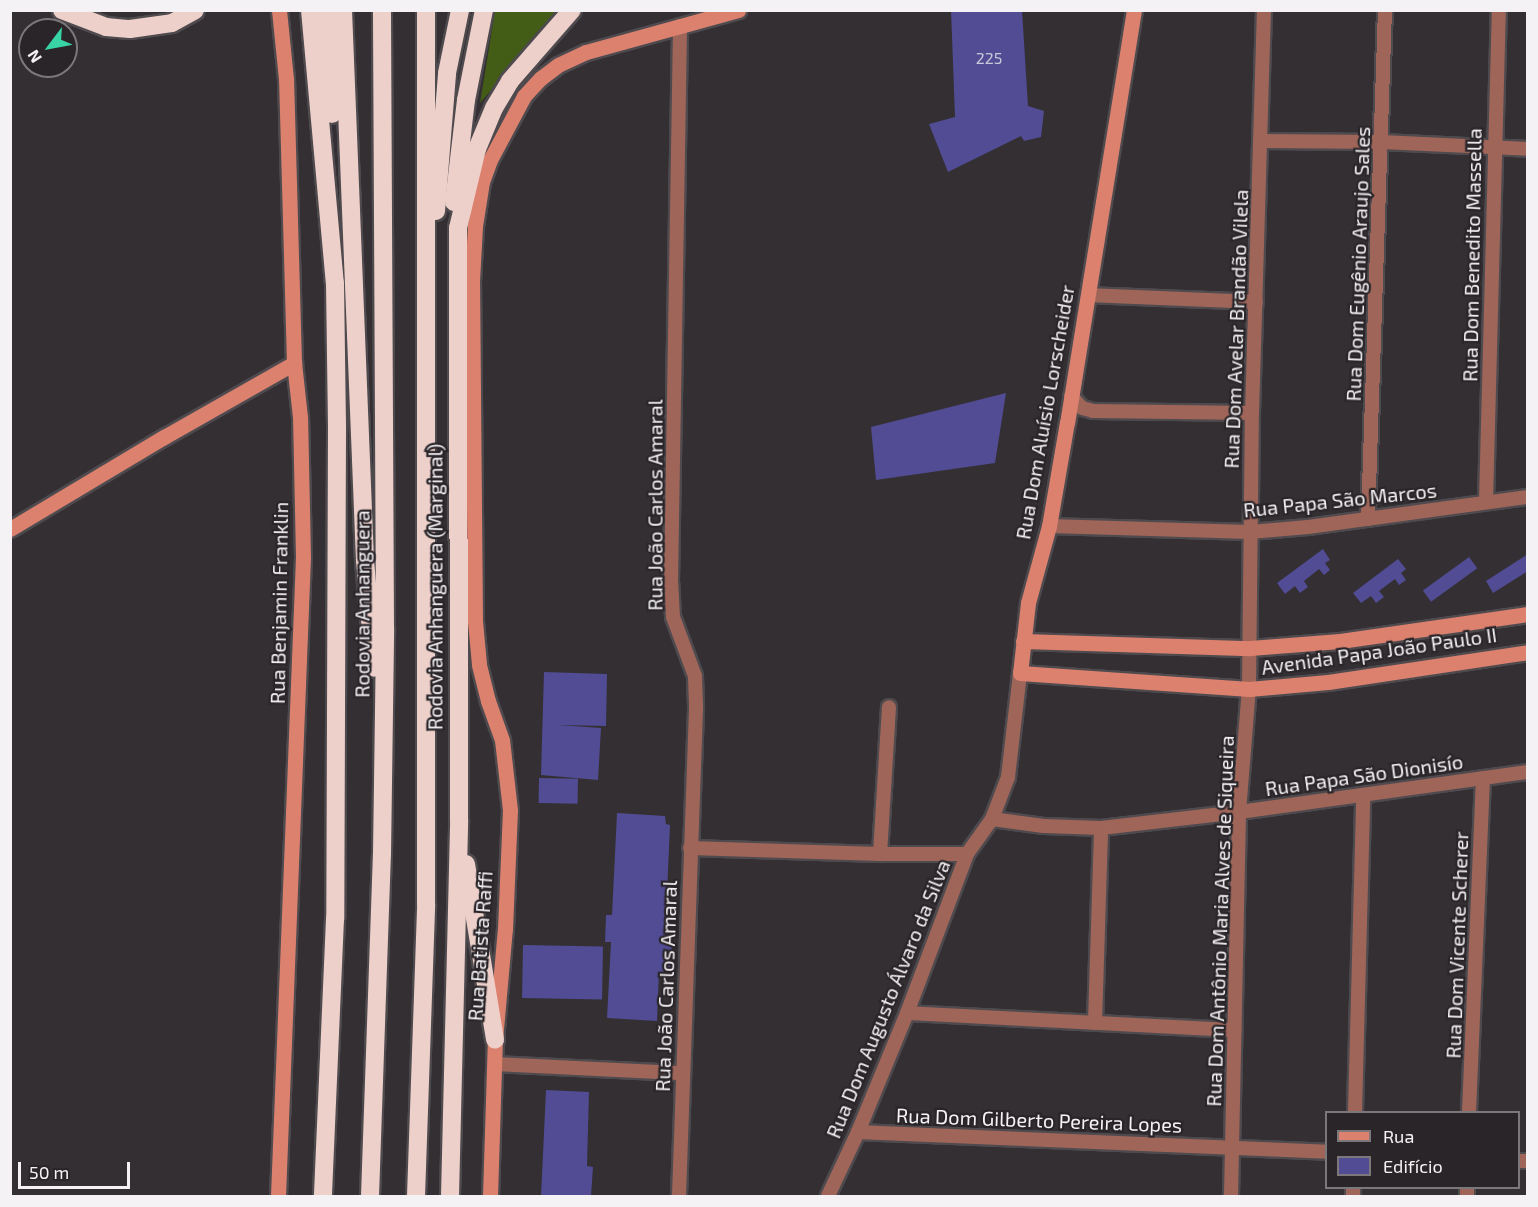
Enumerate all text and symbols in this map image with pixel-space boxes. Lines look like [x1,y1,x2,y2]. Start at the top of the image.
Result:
north arrow [18,18,78,78]
text: N [23,47,45,67]
house number: 225 [976,48,1002,68]
street label: Rua Dom Eugênio Araujo Sales [1341,126,1375,402]
street label: Rua Dom Benedito Massella [1458,128,1486,382]
street label: Rua Dom Avelar Brandão Vilela [1219,188,1253,470]
street label: Rua Dom Aluísio Lorscheider [1011,283,1079,541]
street label: Rua João Carlos Amaral [643,399,667,611]
street label: Rodovia Anhanguera (Marginal) [423,444,447,730]
street label: Rua Papa São Marcos [1242,478,1438,522]
street label: Rua Benjamin Franklin [265,502,293,704]
street label: Rodovia Anhanguera [350,510,374,698]
street label: Avenida Papa João Paulo II [1260,623,1498,679]
street label: Rua Dom Antônio Maria Alves de Siqueira [1202,735,1238,1107]
street label: Rua Papa São Dionisío [1263,749,1465,801]
street label: Rua Dom Vicente Scherer [1441,831,1473,1059]
street label: Rua Dom Augusto Álvaro da Silva [821,856,955,1142]
street label: Rua Batista Raffi [463,870,497,1022]
street label: Rua João Carlos Amaral [650,879,682,1093]
street label: Rua Dom Gilberto Pereira Lopes [896,1103,1182,1137]
legend [1325,1111,1520,1189]
text: Rua [1383,1125,1414,1147]
scale bar [21,1150,134,1188]
text: Edifício [1383,1155,1443,1177]
text: 50 m [29,1161,69,1183]

